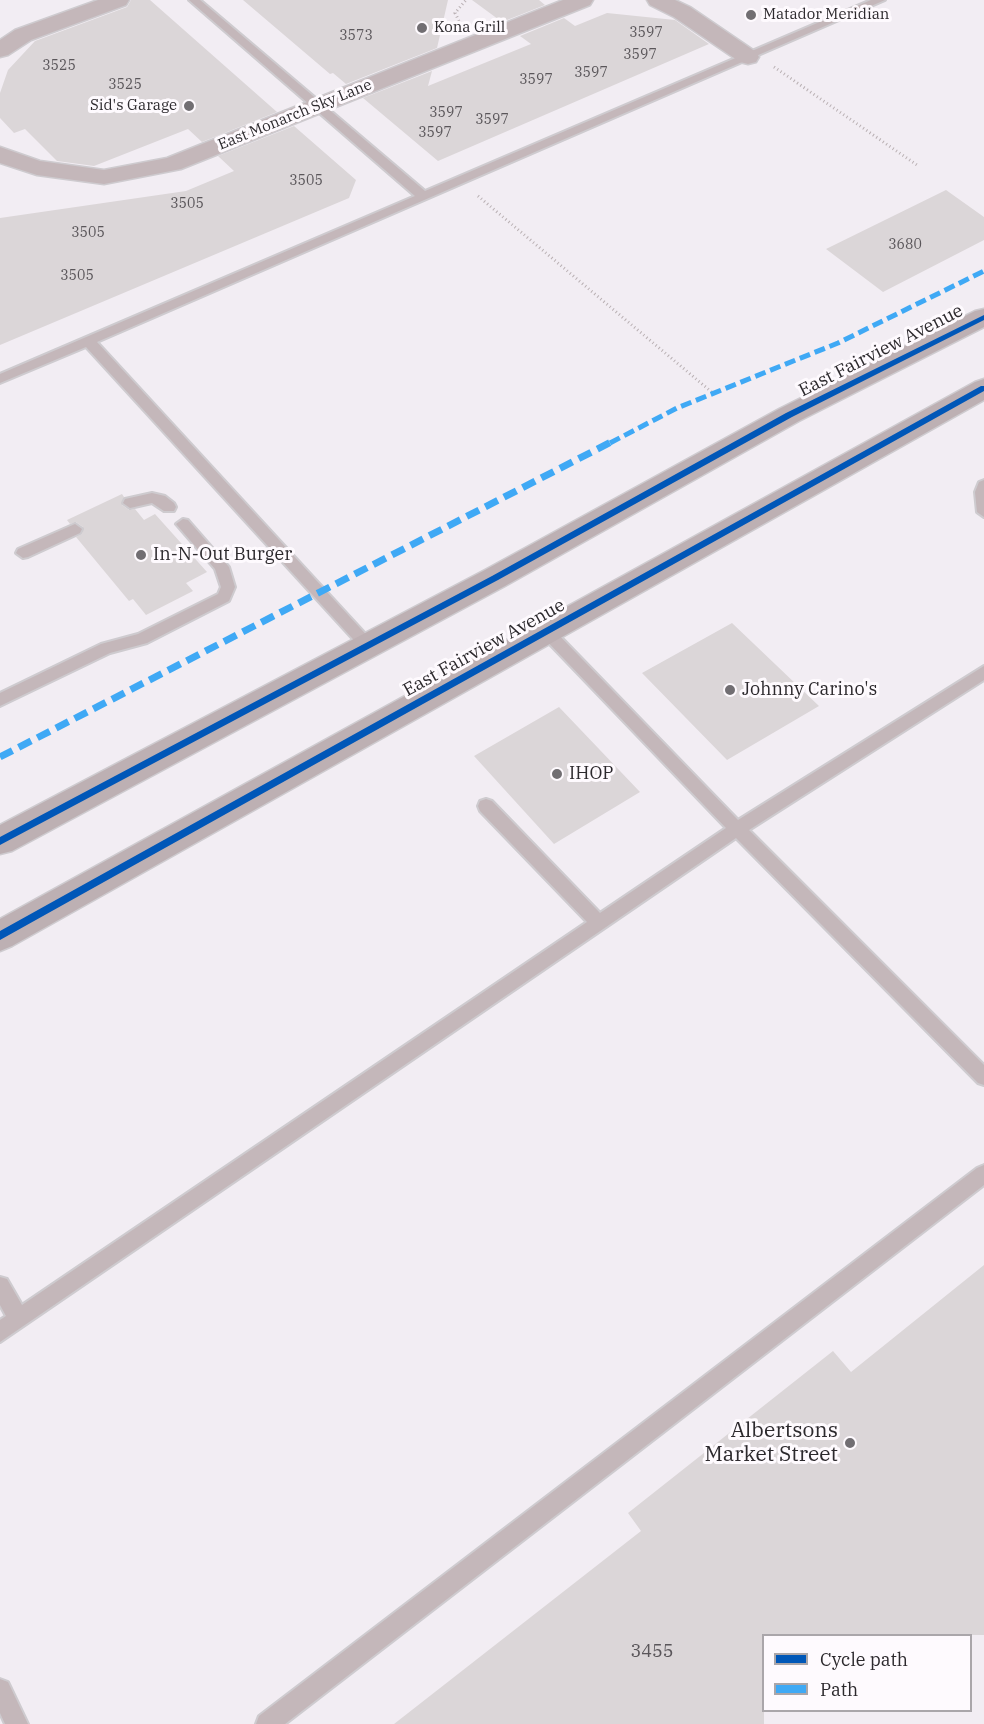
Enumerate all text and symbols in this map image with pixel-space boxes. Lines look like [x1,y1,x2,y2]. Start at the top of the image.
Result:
place label: Matador Meridian [763,6,889,24]
marker: Matador Meridian [744,8,758,22]
place label: Kona Grill [434,19,505,37]
marker: Kona Grill [415,21,429,35]
house number: 3597 [629,25,663,41]
house number: 3573 [339,28,373,44]
house number: 3597 [623,47,657,63]
house number: 3525 [42,58,76,74]
house number: 3597 [574,65,608,81]
house number: 3597 [519,72,553,88]
street label: East Monarch Sky Lane [216,76,374,154]
house number: 3525 [108,77,142,93]
place label: Sid's Garage [90,97,177,115]
marker: Sid's Garage [182,99,196,113]
house number: 3597 [429,105,463,121]
house number: 3597 [475,112,509,128]
house number: 3597 [418,125,452,141]
house number: 3505 [289,173,323,189]
house number: 3505 [170,196,204,212]
house number: 3505 [71,225,105,241]
house number: 3680 [888,237,922,253]
house number: 3505 [60,268,94,284]
street label: East Fairview Avenue [795,300,967,402]
place label: In-N-Out Burger [153,544,292,566]
marker: In-N-Out Burger [134,548,148,562]
street label: East Fairview Avenue [399,595,569,701]
place label: Johnny Carino's [742,679,877,701]
marker: Johnny Carino's [723,683,737,697]
place label: IHOP [569,763,614,785]
marker: IHOP [550,767,564,781]
place label: Albertsons Market Street [704,1418,838,1468]
marker: Albertsons Market Street [843,1436,857,1450]
legend [762,1634,972,1712]
house number: 3455 [630,1641,674,1663]
text: Cycle path [820,1648,908,1671]
text: Path [820,1678,858,1701]

